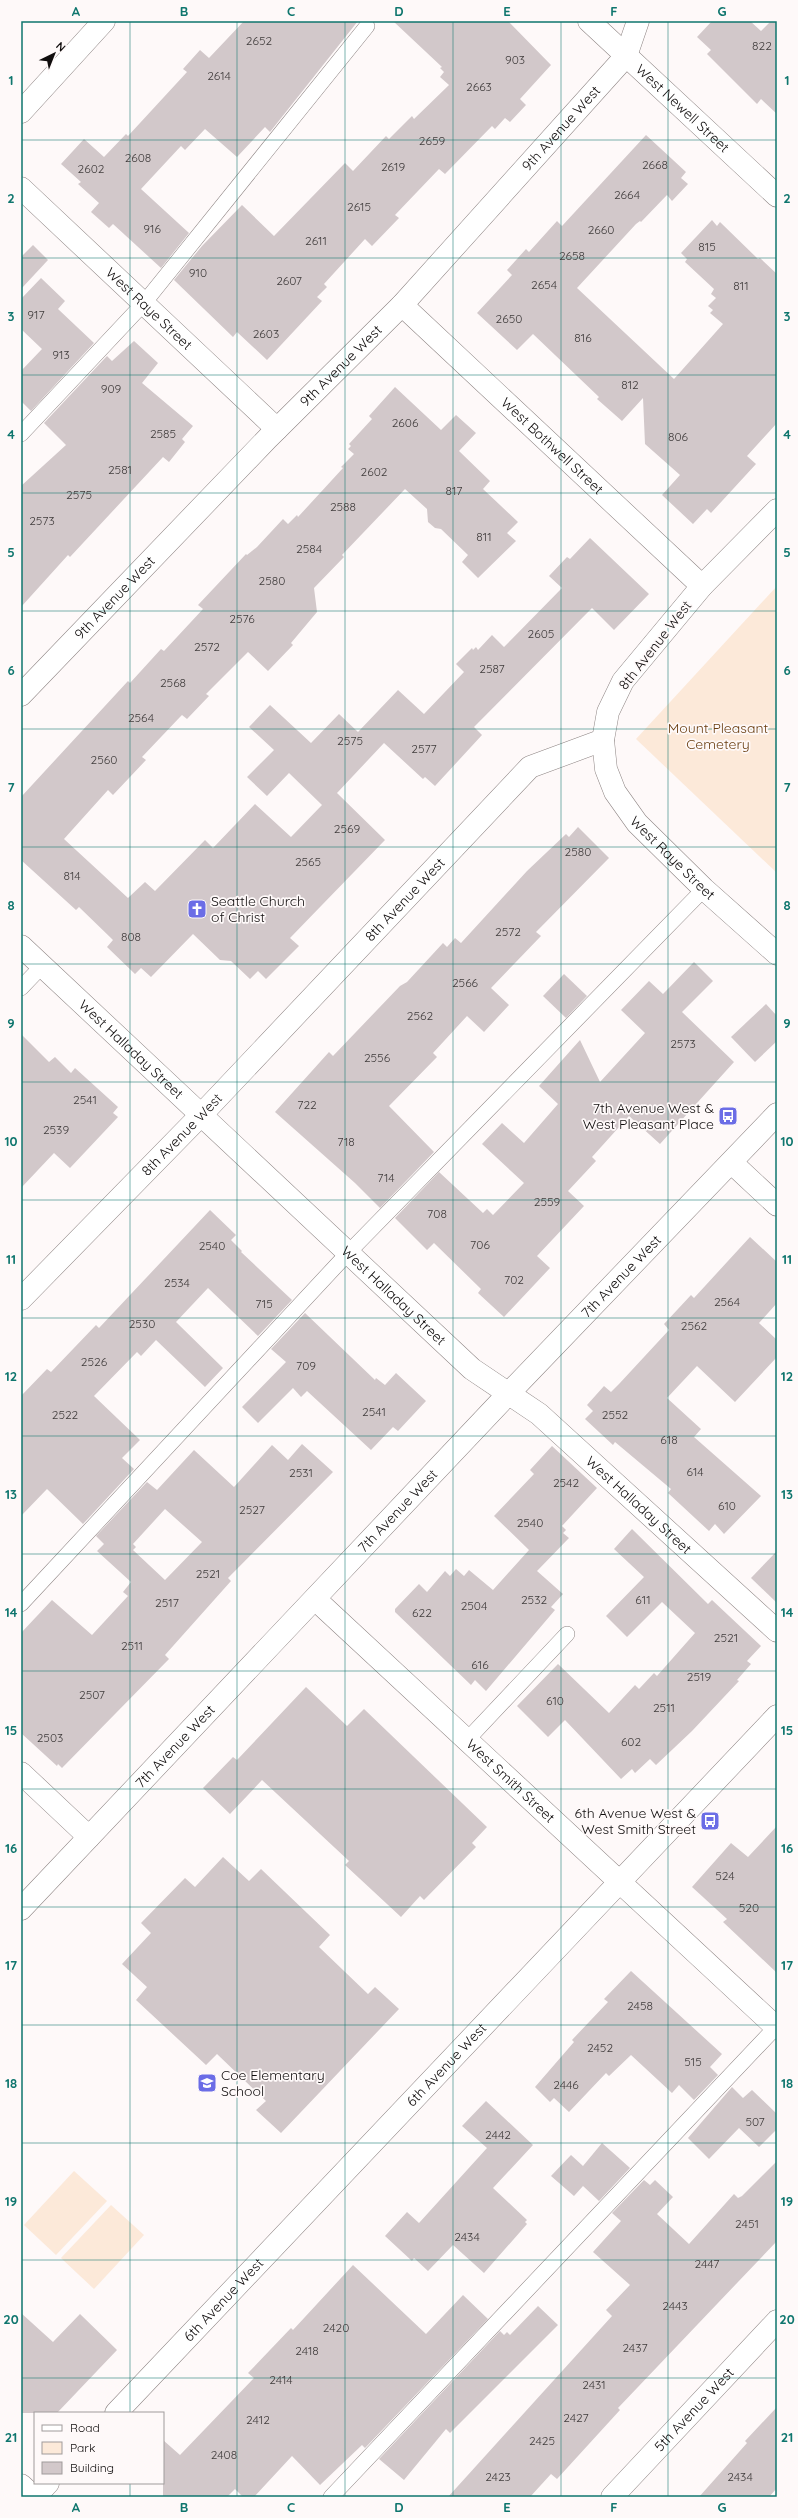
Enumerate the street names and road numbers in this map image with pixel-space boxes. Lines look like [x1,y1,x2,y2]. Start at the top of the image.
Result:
street label: West Newell Street [632,60,734,156]
street label: 9th Avenue West [518,82,604,175]
street label: West Raye Street [102,264,196,354]
street label: 9th Avenue West [296,321,386,410]
street label: West Bothwell Street [497,394,607,498]
street label: 9th Avenue West [70,552,159,643]
street label: 8th Avenue West [615,597,696,693]
street label: West Raye Street [626,812,719,904]
street label: 8th Avenue West [361,854,449,945]
street label: West Halladay Street [75,996,187,1103]
street label: 8th Avenue West [138,1089,226,1180]
street label: 7th Avenue West [577,1231,665,1322]
street label: West Halladay Street [338,1242,450,1349]
street label: West Halladay Street [582,1452,696,1558]
street label: 7th Avenue West [354,1465,441,1556]
street label: 7th Avenue West [131,1701,219,1792]
street label: West Smith Street [462,1735,559,1827]
street label: 6th Avenue West [402,2019,490,2110]
street label: 6th Avenue West [180,2254,267,2345]
street label: 5th Avenue West [650,2364,738,2455]

